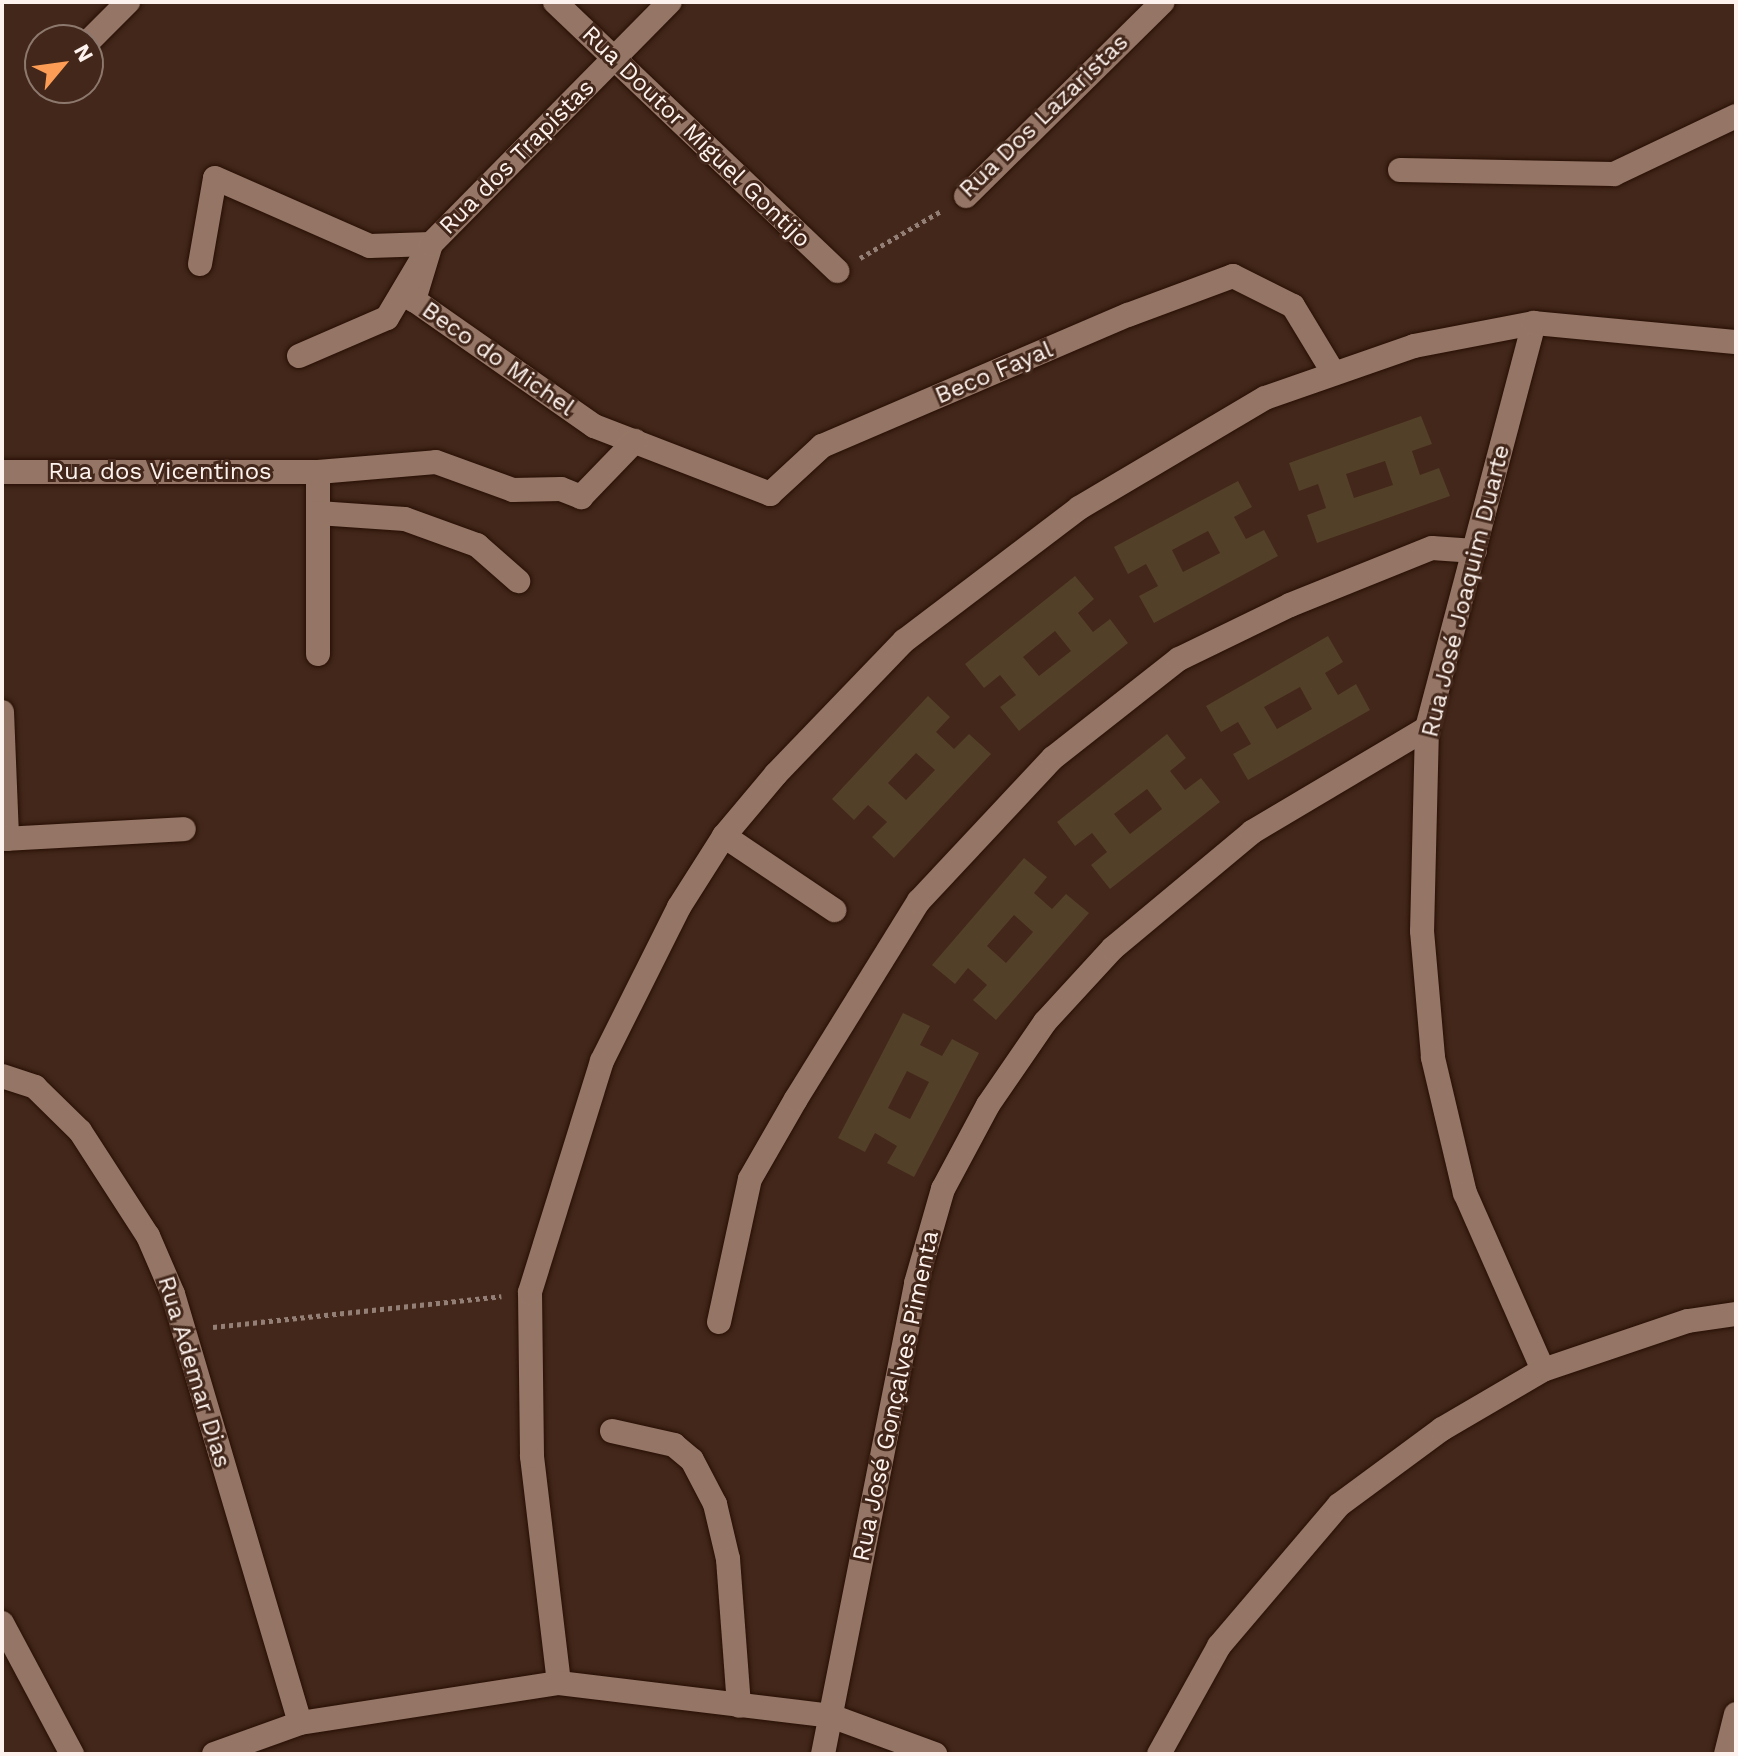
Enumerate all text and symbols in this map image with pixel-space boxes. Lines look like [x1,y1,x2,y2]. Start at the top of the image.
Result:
street label: Rua Doutor Miguel Gontijo [575,19,817,255]
north arrow [24,24,104,104]
street label: Rua Dos Lazaristas [953,28,1135,204]
text: N [69,40,99,66]
street label: Rua dos Trapistas [433,73,601,241]
street label: Beco do Michel [416,296,580,422]
street label: Beco Fayal [931,335,1057,411]
street label: Rua José Joaquim Duarte [1415,441,1517,741]
street label: Rua dos Vicentinos [48,458,272,486]
street label: Rua José Gonçalves Pimenta [847,1227,945,1565]
street label: Rua Ademar Dias [151,1272,237,1472]

